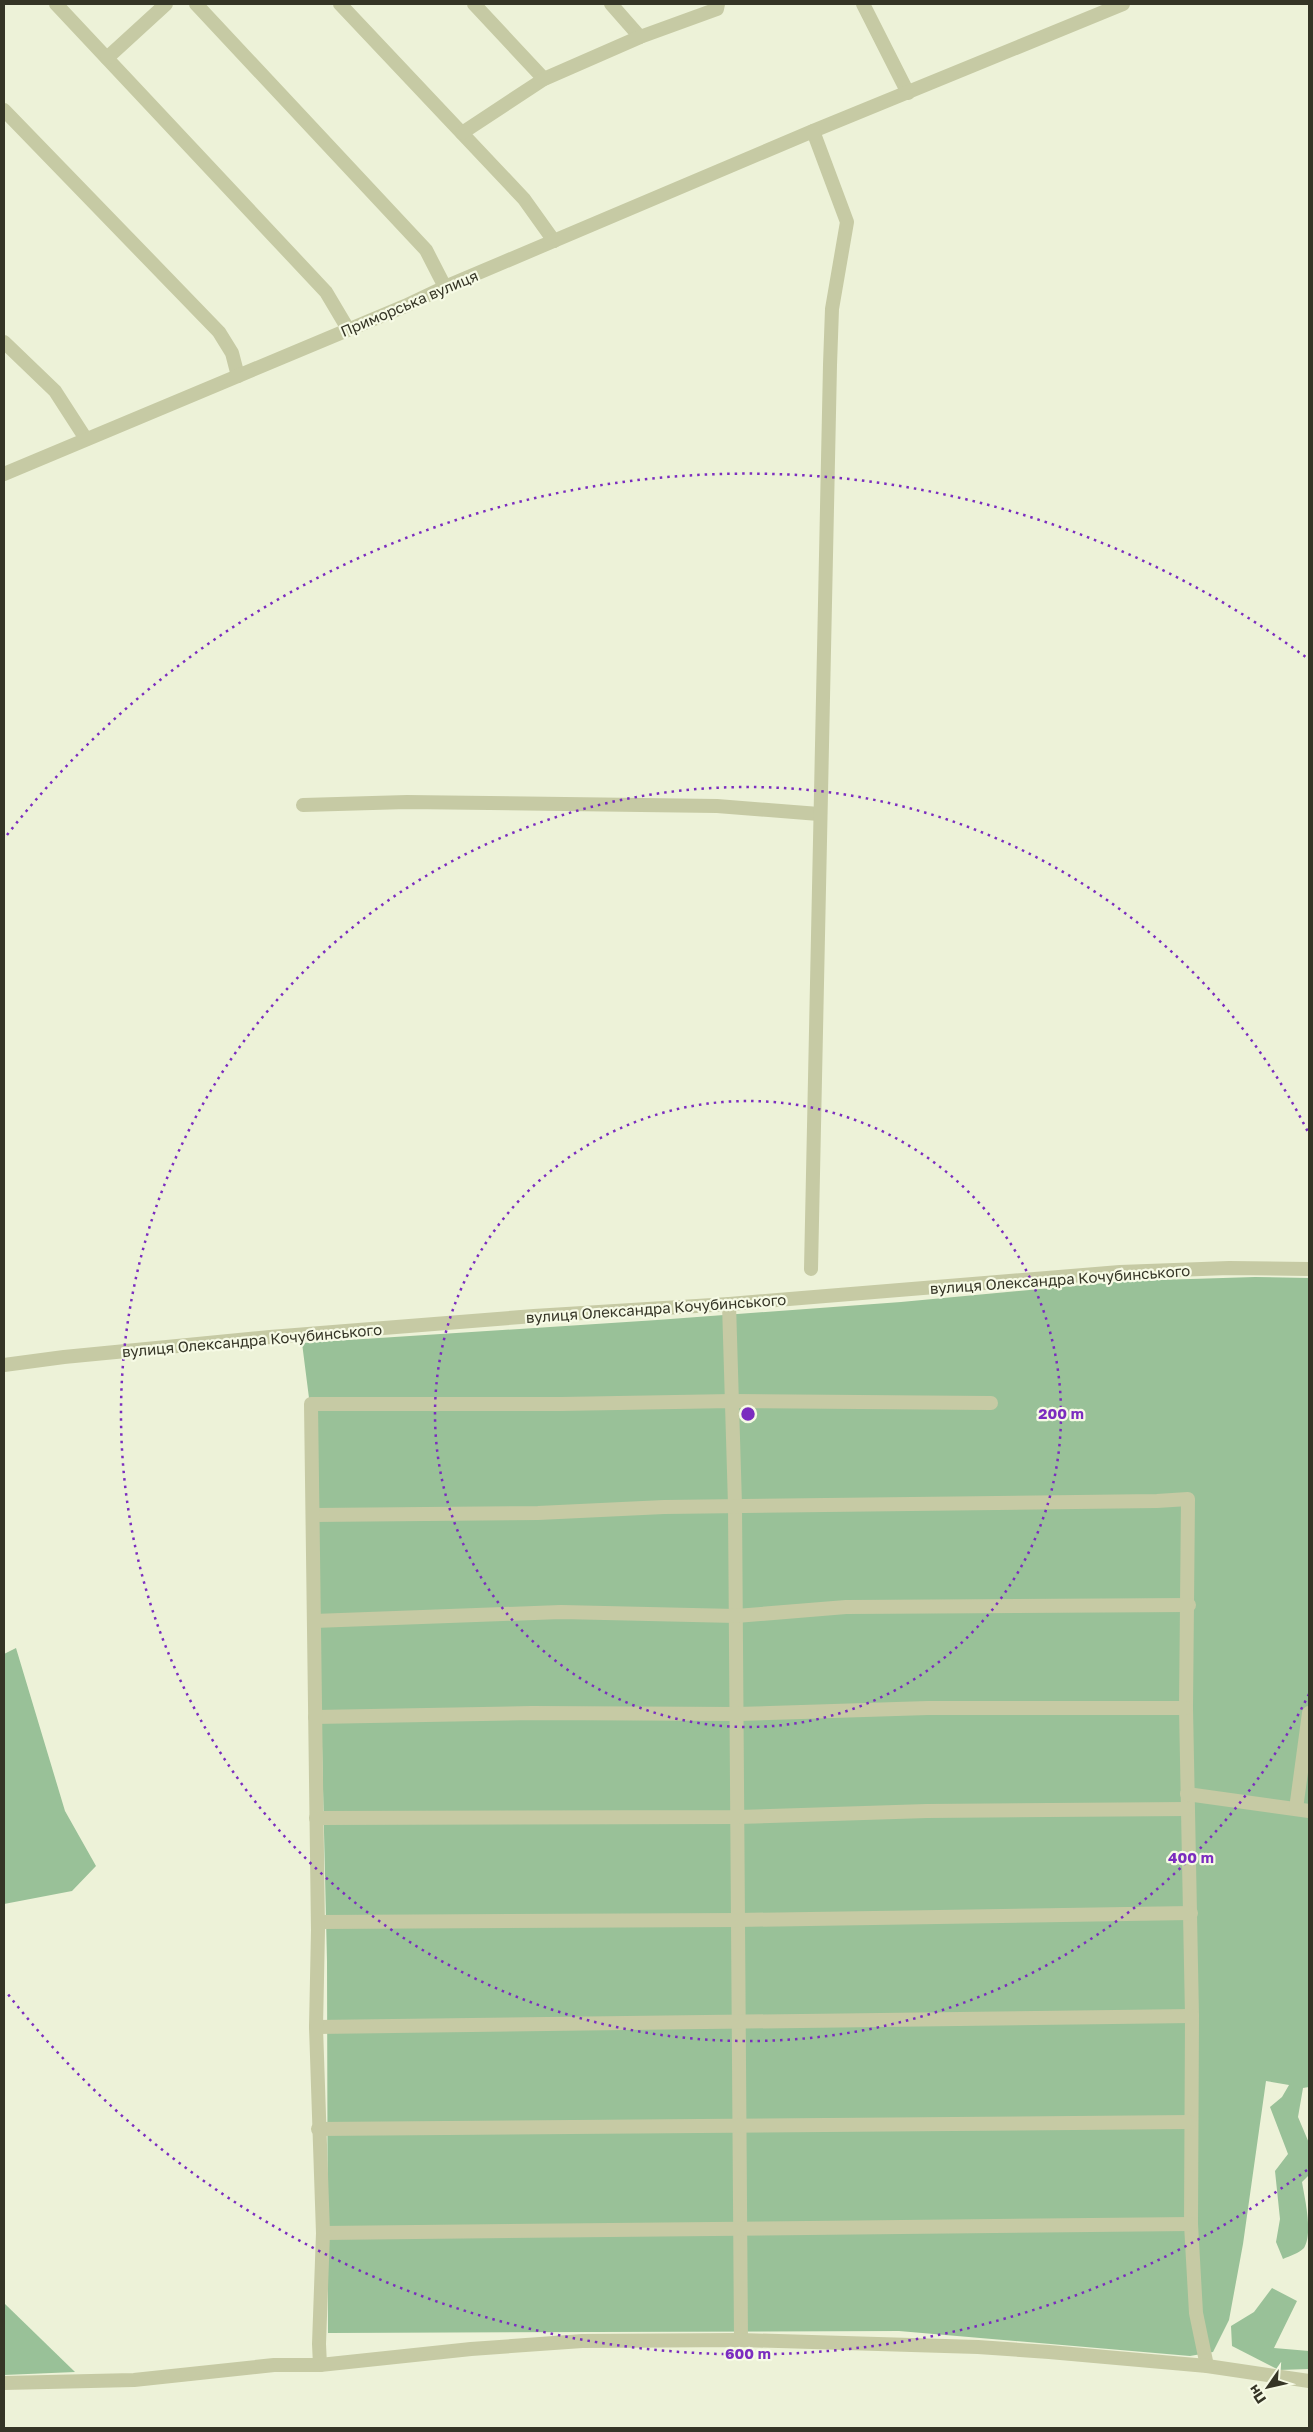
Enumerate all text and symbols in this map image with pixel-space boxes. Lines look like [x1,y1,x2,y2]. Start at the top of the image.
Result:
street label: Приморська вулиця [338,266,480,340]
street label: вулиця Олександра Кочубинського [929,1261,1191,1297]
street label: вулиця Олександра Кочубинського [525,1290,787,1326]
street label: вулиця Олександра Кочубинського [121,1320,383,1360]
text: 200 m [1038,1404,1084,1422]
centre of rings [739,1405,757,1423]
text: 400 m [1168,1848,1214,1866]
text: 600 m [725,2344,771,2362]
north arrow [1243,2362,1293,2412]
text: Пн [1244,2382,1269,2407]

